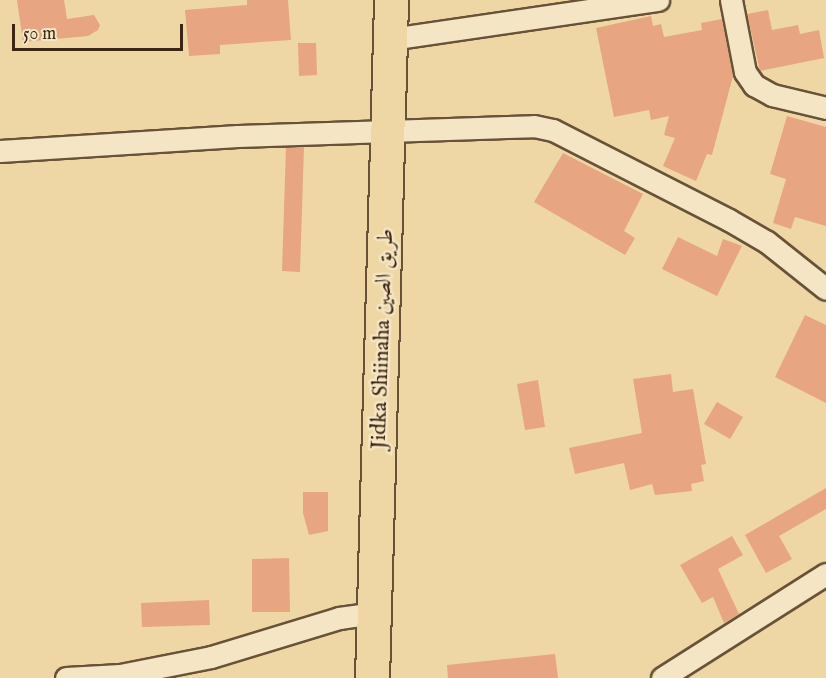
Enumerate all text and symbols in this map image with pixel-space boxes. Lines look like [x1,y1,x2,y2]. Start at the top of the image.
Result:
scale bar [15,12,186,50]
text: 50 m [23,23,56,46]
street label: Jidka Shiinaha طريق الصين [366,228,400,450]

